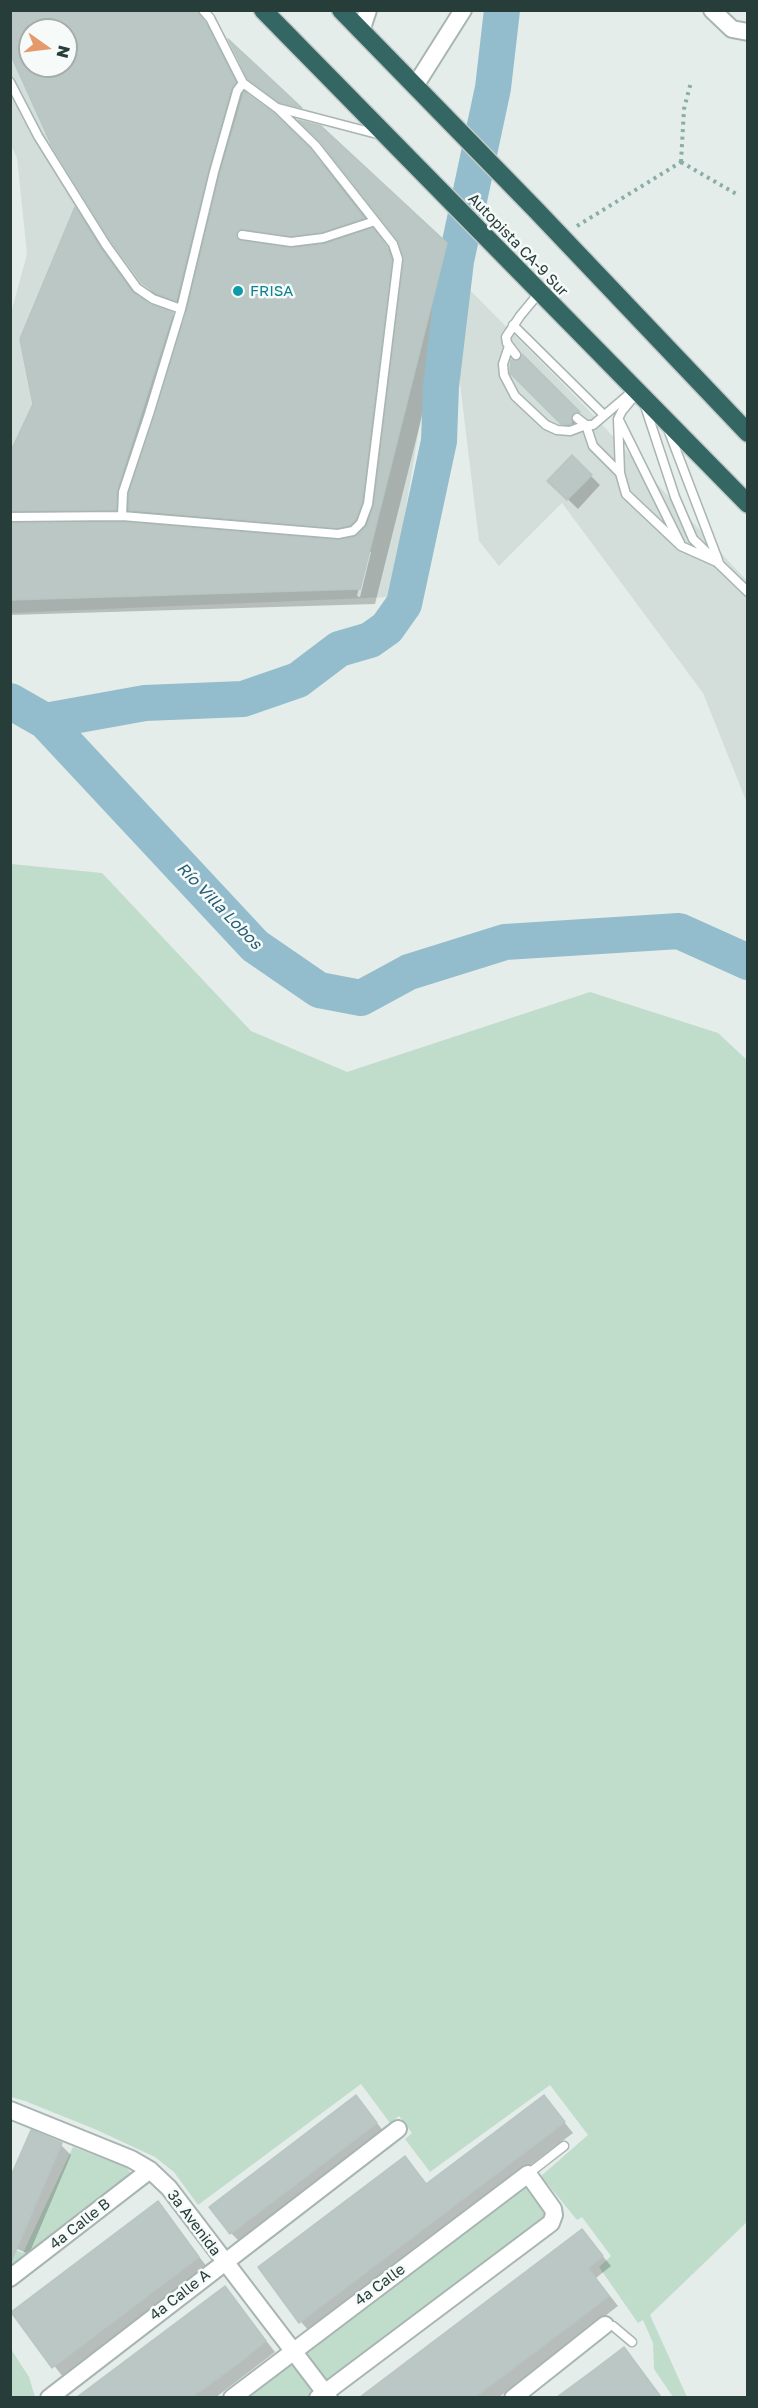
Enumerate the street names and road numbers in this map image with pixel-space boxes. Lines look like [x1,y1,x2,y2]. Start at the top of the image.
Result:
street label: Autopista CA-9 Sur [464,190,572,300]
street label: 3a Avenida [163,2186,225,2260]
street label: 4a Calle B [46,2195,114,2253]
street label: 4a Calle [351,2260,409,2310]
street label: 4a Calle A [146,2266,214,2324]

